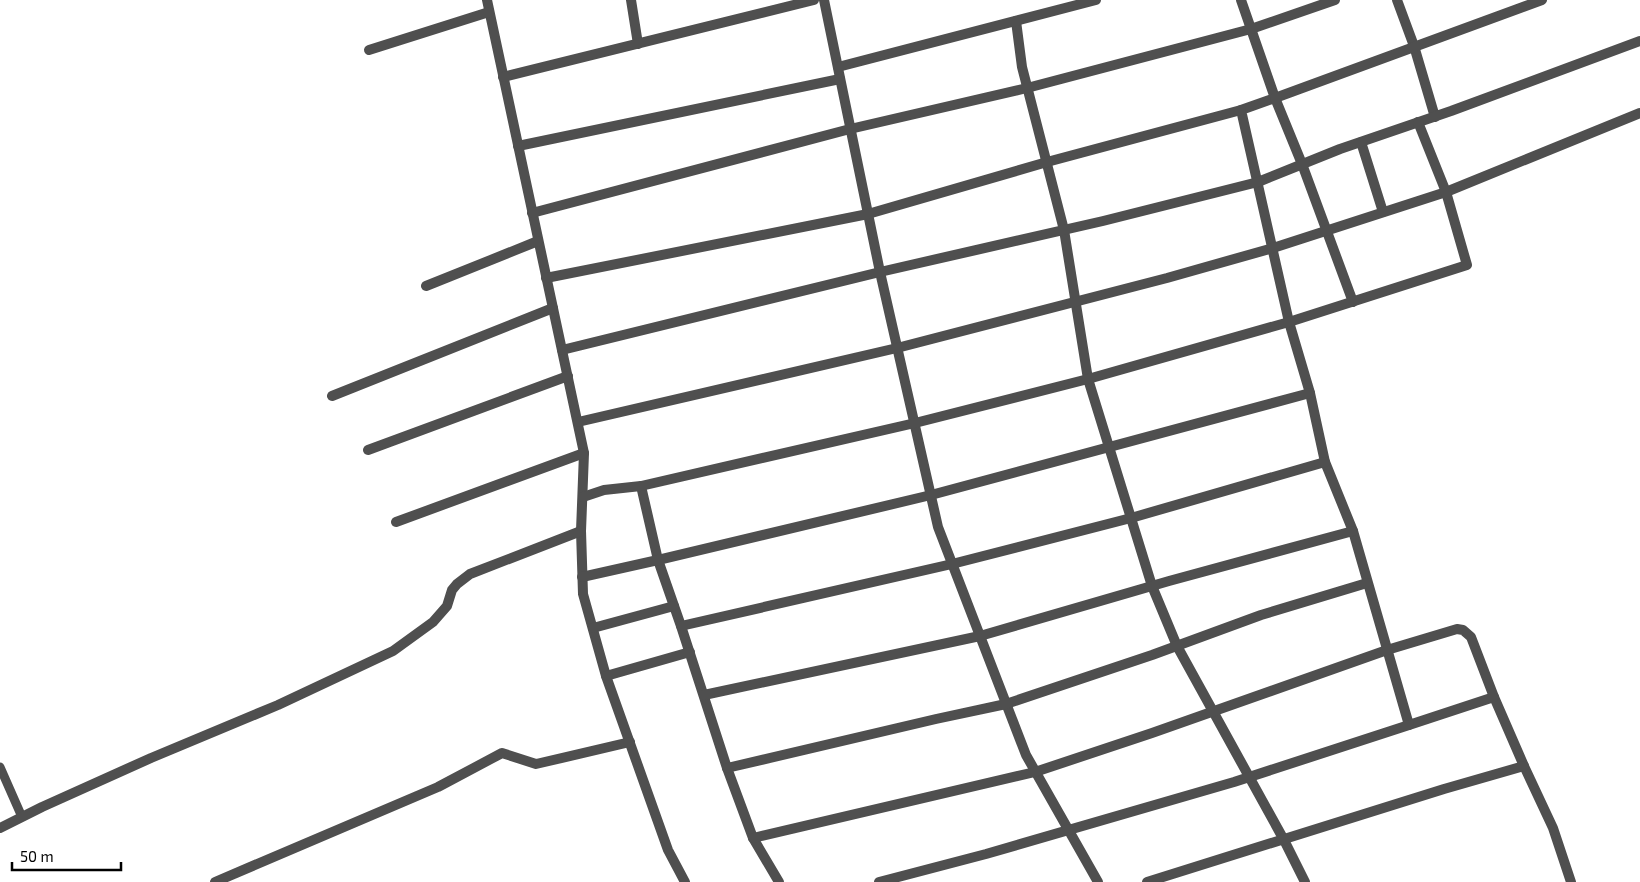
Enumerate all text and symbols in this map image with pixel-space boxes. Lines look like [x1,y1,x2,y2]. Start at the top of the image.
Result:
scale bar [12,840,121,872]
text: 50 m [20,847,54,865]

